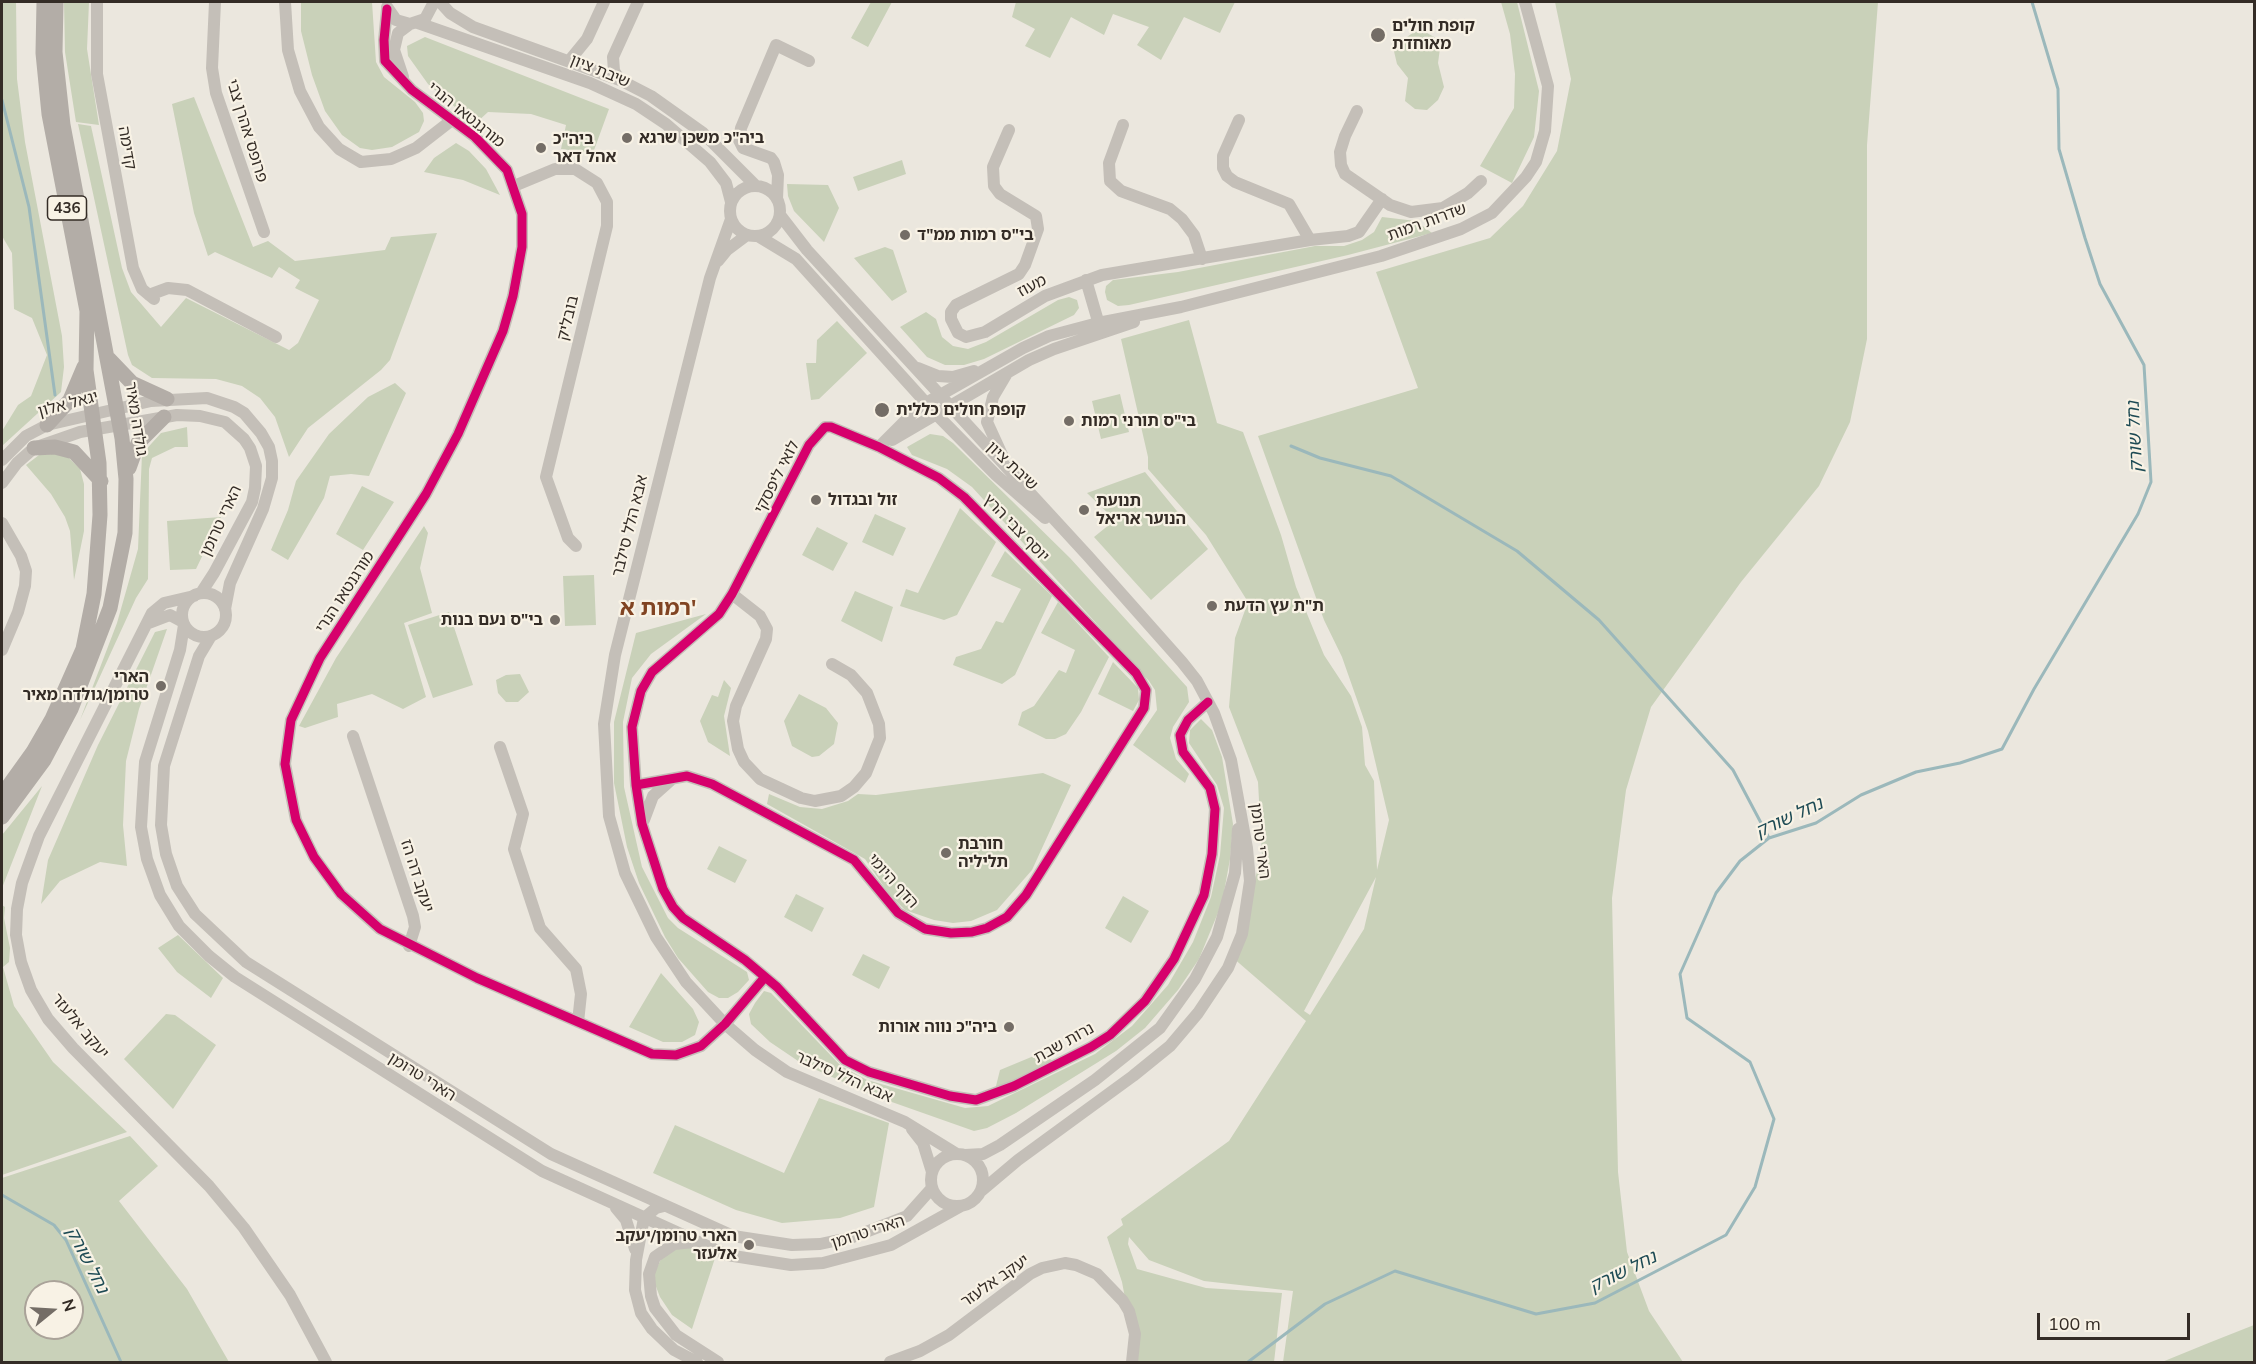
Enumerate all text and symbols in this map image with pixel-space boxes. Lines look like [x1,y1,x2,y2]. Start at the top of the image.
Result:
place label: קופת חולים מאוחדת [1392,16,1475,54]
marker: קופת חולים מאוחדת [1369,26,1387,44]
street label: שיבת ציון [567,50,633,92]
street label: פרופס אהרן צבי [222,77,272,185]
street label: מורגנטאו הנרי [424,78,508,152]
street label: קדימה [114,125,140,171]
place label: ביה"כ משכן שרגא [639,128,764,148]
place label: ביה"כ אהל דאר [553,129,616,167]
marker: ביה"כ משכן שרגא [620,131,634,145]
marker: ביה"כ אהל דאר [534,141,548,155]
road number: 436 [48,196,86,220]
street label: שדרות רמות [1385,199,1469,245]
place label: בי"ס רמות ממ"ד [917,225,1034,245]
marker: בי"ס רמות ממ"ד [898,228,912,242]
street label: מעוז [1014,270,1050,302]
street label: בובליק [553,293,583,343]
street label: גולדה מאיר [121,381,151,457]
street label: יגאל אלון [36,387,100,421]
place label: קופת חולים כללית [896,400,1026,420]
marker: קופת חולים כללית [873,401,891,419]
water label: נחל שורק [2122,401,2148,473]
place label: בי"ס תורני רמות [1081,411,1196,431]
marker: בי"ס תורני רמות [1062,414,1076,428]
street label: לואי ליפסקי [750,437,804,517]
street label: שיבת ציון [982,437,1042,495]
street label: אבא הלל סילבר [608,473,652,579]
street label: הארי טרומן [196,482,246,560]
place label: זול ובגדול [828,490,897,510]
street label: יוסף צבי הרץ [979,490,1053,566]
place label: תנועת הנוער אריאל [1096,491,1186,529]
marker: זול ובגדול [809,493,823,507]
marker: תנועת הנוער אריאל [1077,503,1091,517]
street label: מורגנטאו הנרי [311,547,379,637]
district label: רמות א' [620,595,696,621]
place label: ת"ת עץ הדעת [1224,596,1324,616]
marker: ת"ת עץ הדעת [1205,599,1219,613]
place label: בי"ס נעם בנות [441,610,543,630]
marker: בי"ס נעם בנות [548,613,562,627]
place label: הארי טרומן/גולדה מאיר [22,667,149,705]
marker: הארי טרומן/גולדה מאיר [154,679,168,693]
water label: נחל שורק [1752,793,1826,843]
street label: הארי טרומן [1246,802,1274,880]
place label: חורבת תליליה [958,834,1008,872]
street label: יעקב דה הז [396,837,438,915]
marker: חורבת תליליה [939,846,953,860]
street label: הדף היומי [864,850,922,912]
street label: יעקב אלעזר [47,990,113,1062]
place label: ביה"כ נווה אורות [878,1017,997,1037]
street label: נרות שבת [1031,1019,1097,1067]
marker: ביה"כ נווה אורות [1002,1020,1016,1034]
street label: אבא הלל סילבר [792,1047,896,1107]
street label: הארי טרומן [385,1049,459,1105]
street label: הארי טרומן [829,1211,907,1253]
water label: נחל שורק [61,1223,113,1297]
place label: הארי טרומן/יעקב אלעזר [615,1226,737,1264]
marker: הארי טרומן/יעקב אלעזר [742,1238,756,1252]
water label: נחל שורק [1586,1247,1660,1297]
street label: יעקב אלעזר [957,1250,1033,1312]
north arrow [24,1280,84,1340]
text: N [58,1296,81,1314]
scale bar [2040,1301,2193,1339]
text: 100 m [2048,1312,2101,1335]

